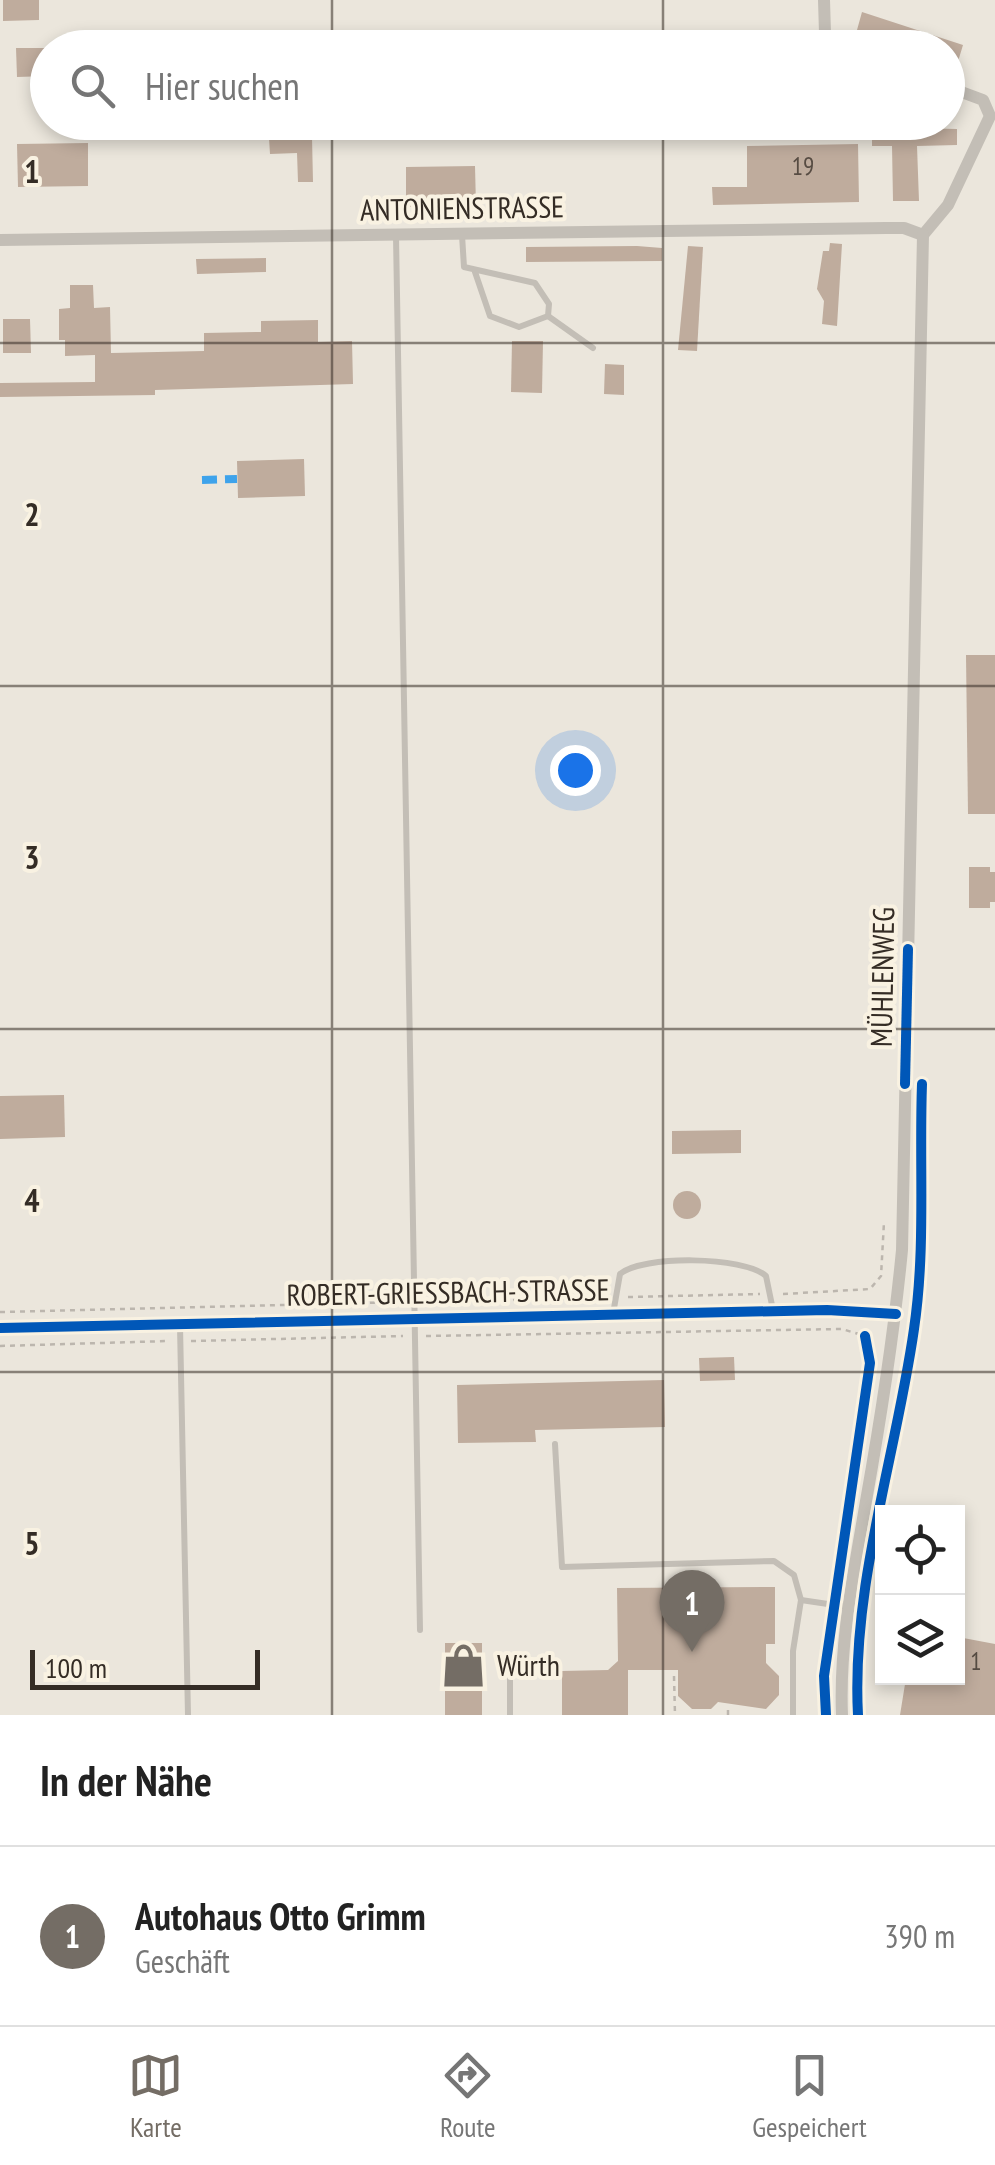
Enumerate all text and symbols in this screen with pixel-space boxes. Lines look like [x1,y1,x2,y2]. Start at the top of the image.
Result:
search box [30,30,965,140]
icon: search [65,58,120,113]
text: Hier suchen [145,61,300,110]
text: 1 [24,150,40,192]
house number: 19 [792,150,814,182]
street label: ANTONIENSTRASSE [360,186,564,229]
text: 2 [24,493,40,535]
your location [550,745,601,796]
text: 3 [24,836,40,878]
street label: MÜHLENWEG [861,907,902,1047]
text: 4 [24,1179,40,1221]
street label: ROBERT-GRIESSBACH-STRASSE [286,1269,610,1314]
map controls [875,1505,965,1685]
button: locate [875,1505,965,1595]
text: 5 [24,1522,40,1564]
pin: 1 [660,1570,724,1652]
button: layers [875,1595,965,1685]
shop icon: Würth [440,1642,488,1690]
scale bar [30,1645,260,1690]
place label: Würth [497,1645,560,1684]
house number: 1 [970,1645,982,1677]
text: 100 m [45,1649,107,1686]
text: In der Nähe [40,1753,212,1808]
text: Autohaus Otto Grimm [135,1891,426,1940]
text: 1 [65,1915,80,1957]
text: 390 m [884,1915,955,1957]
text: Geschäft [135,1940,230,1982]
tab: Karte [128,2048,183,2145]
tab: Route [440,2048,496,2145]
tab: Gespeichert [752,2048,867,2145]

